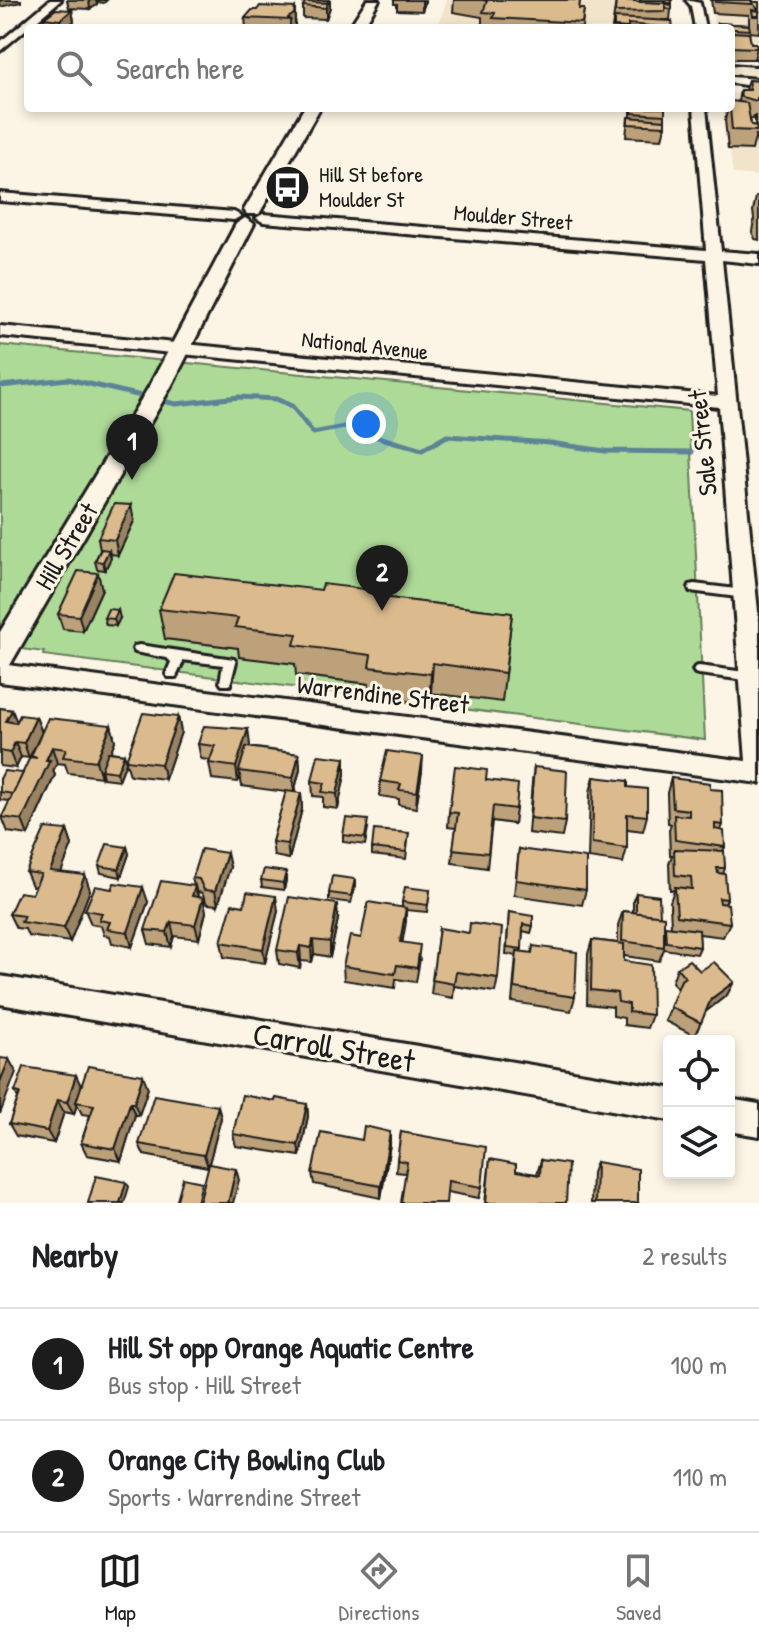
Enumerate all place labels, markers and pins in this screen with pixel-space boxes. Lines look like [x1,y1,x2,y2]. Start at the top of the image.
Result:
place label: Hill St before Moulder St [319,159,424,214]
bus stop icon: Hill St before Moulder St [264,163,312,211]
pin: 1 [106,414,158,480]
pin: 2 [356,545,408,611]

